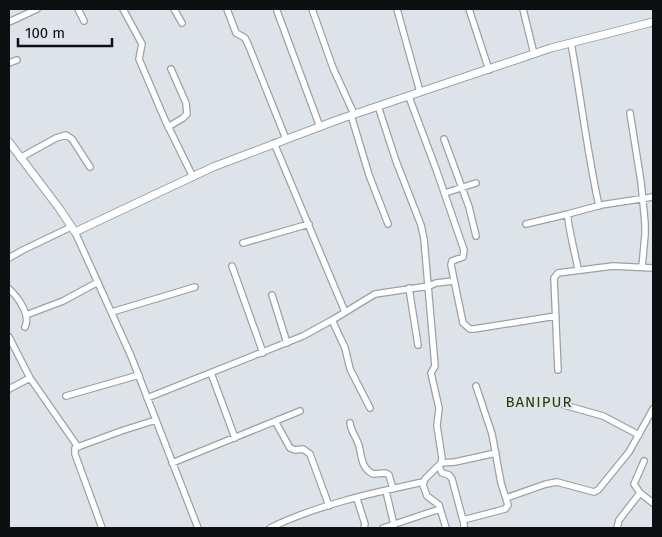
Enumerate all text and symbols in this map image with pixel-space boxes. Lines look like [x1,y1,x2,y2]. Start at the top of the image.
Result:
scale bar [18,15,111,47]
text: 100 m [25,24,65,42]
district label: BANIPUR [505,393,573,411]

